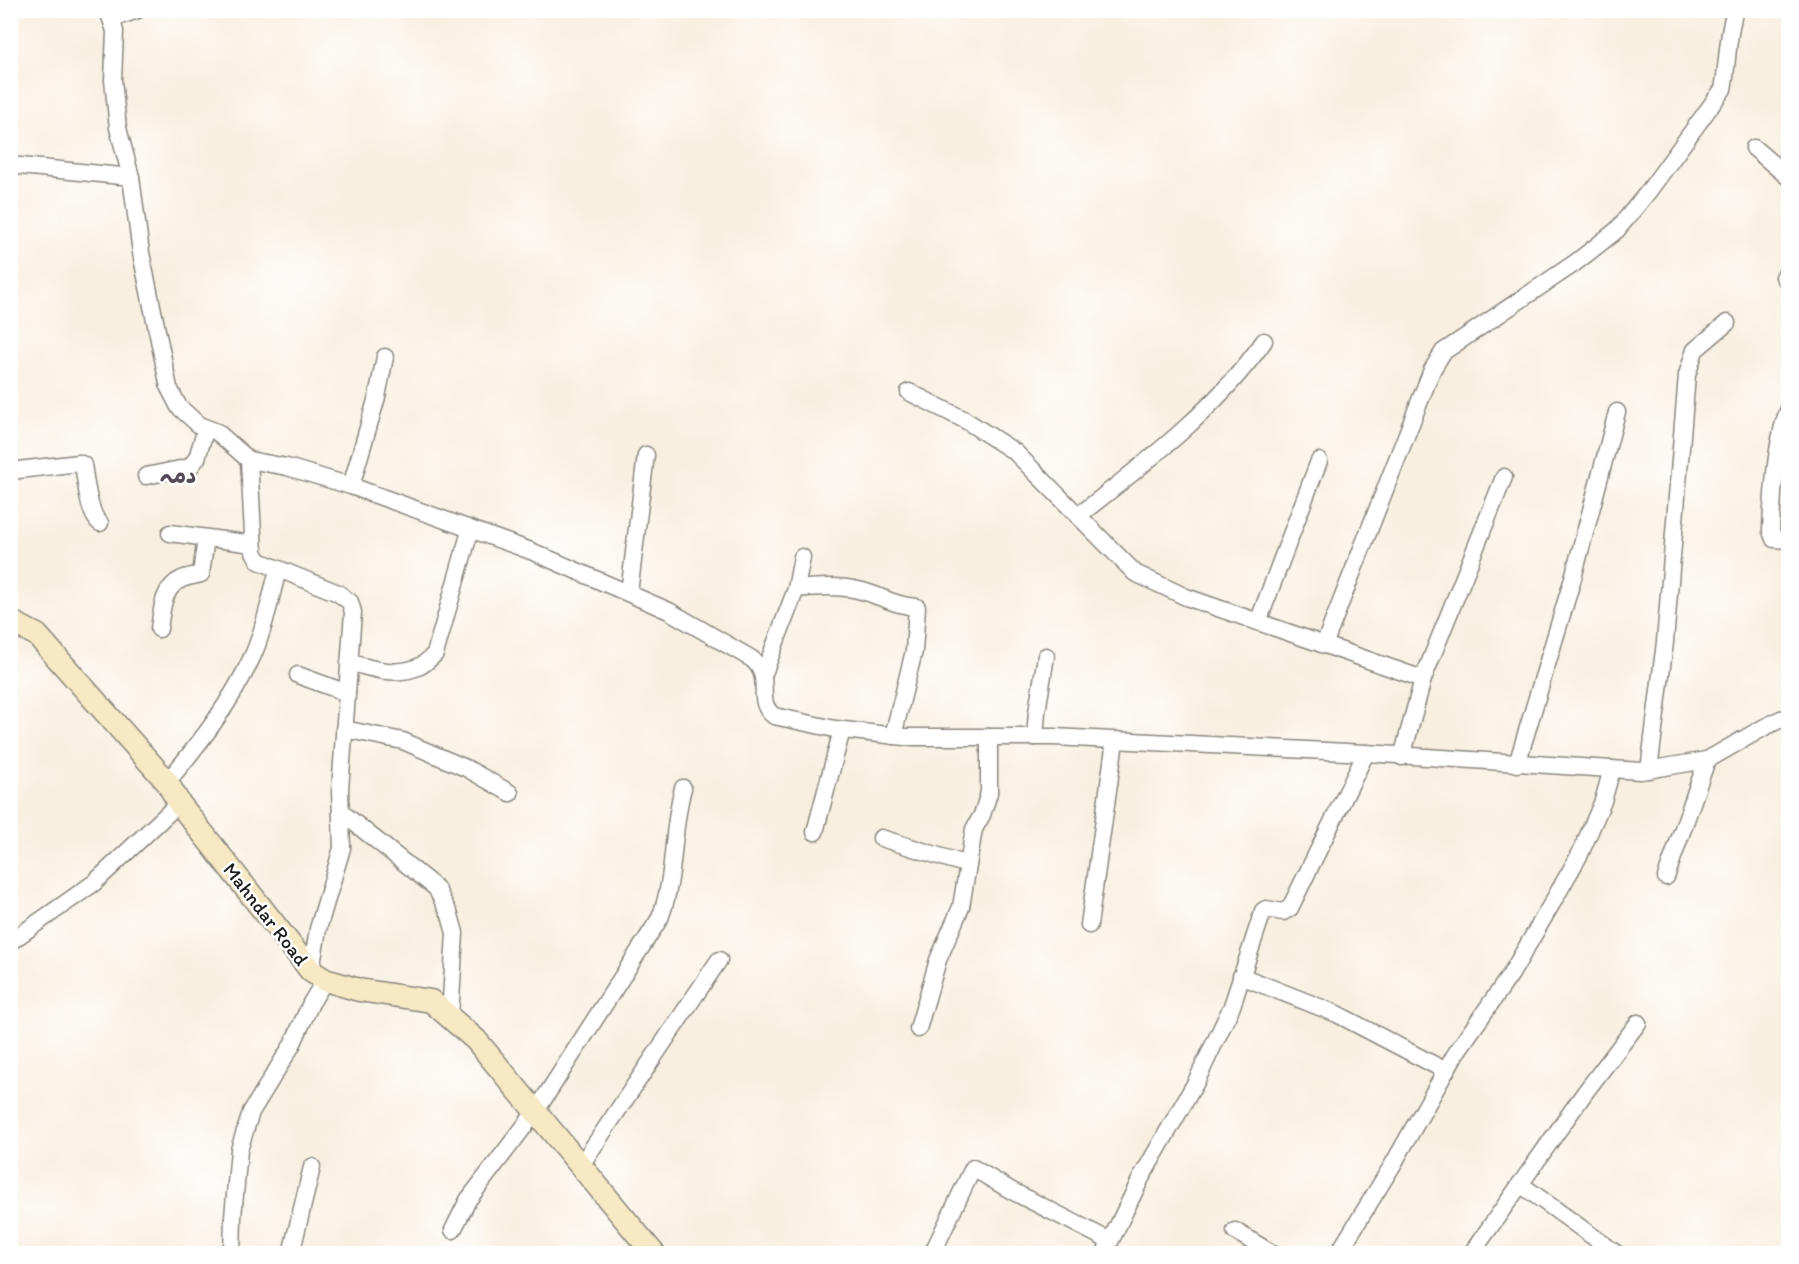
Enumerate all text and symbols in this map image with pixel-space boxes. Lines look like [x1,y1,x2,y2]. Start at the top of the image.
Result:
district label: دمہ [160,462,196,489]
street label: Mahndar Road [218,858,314,971]

